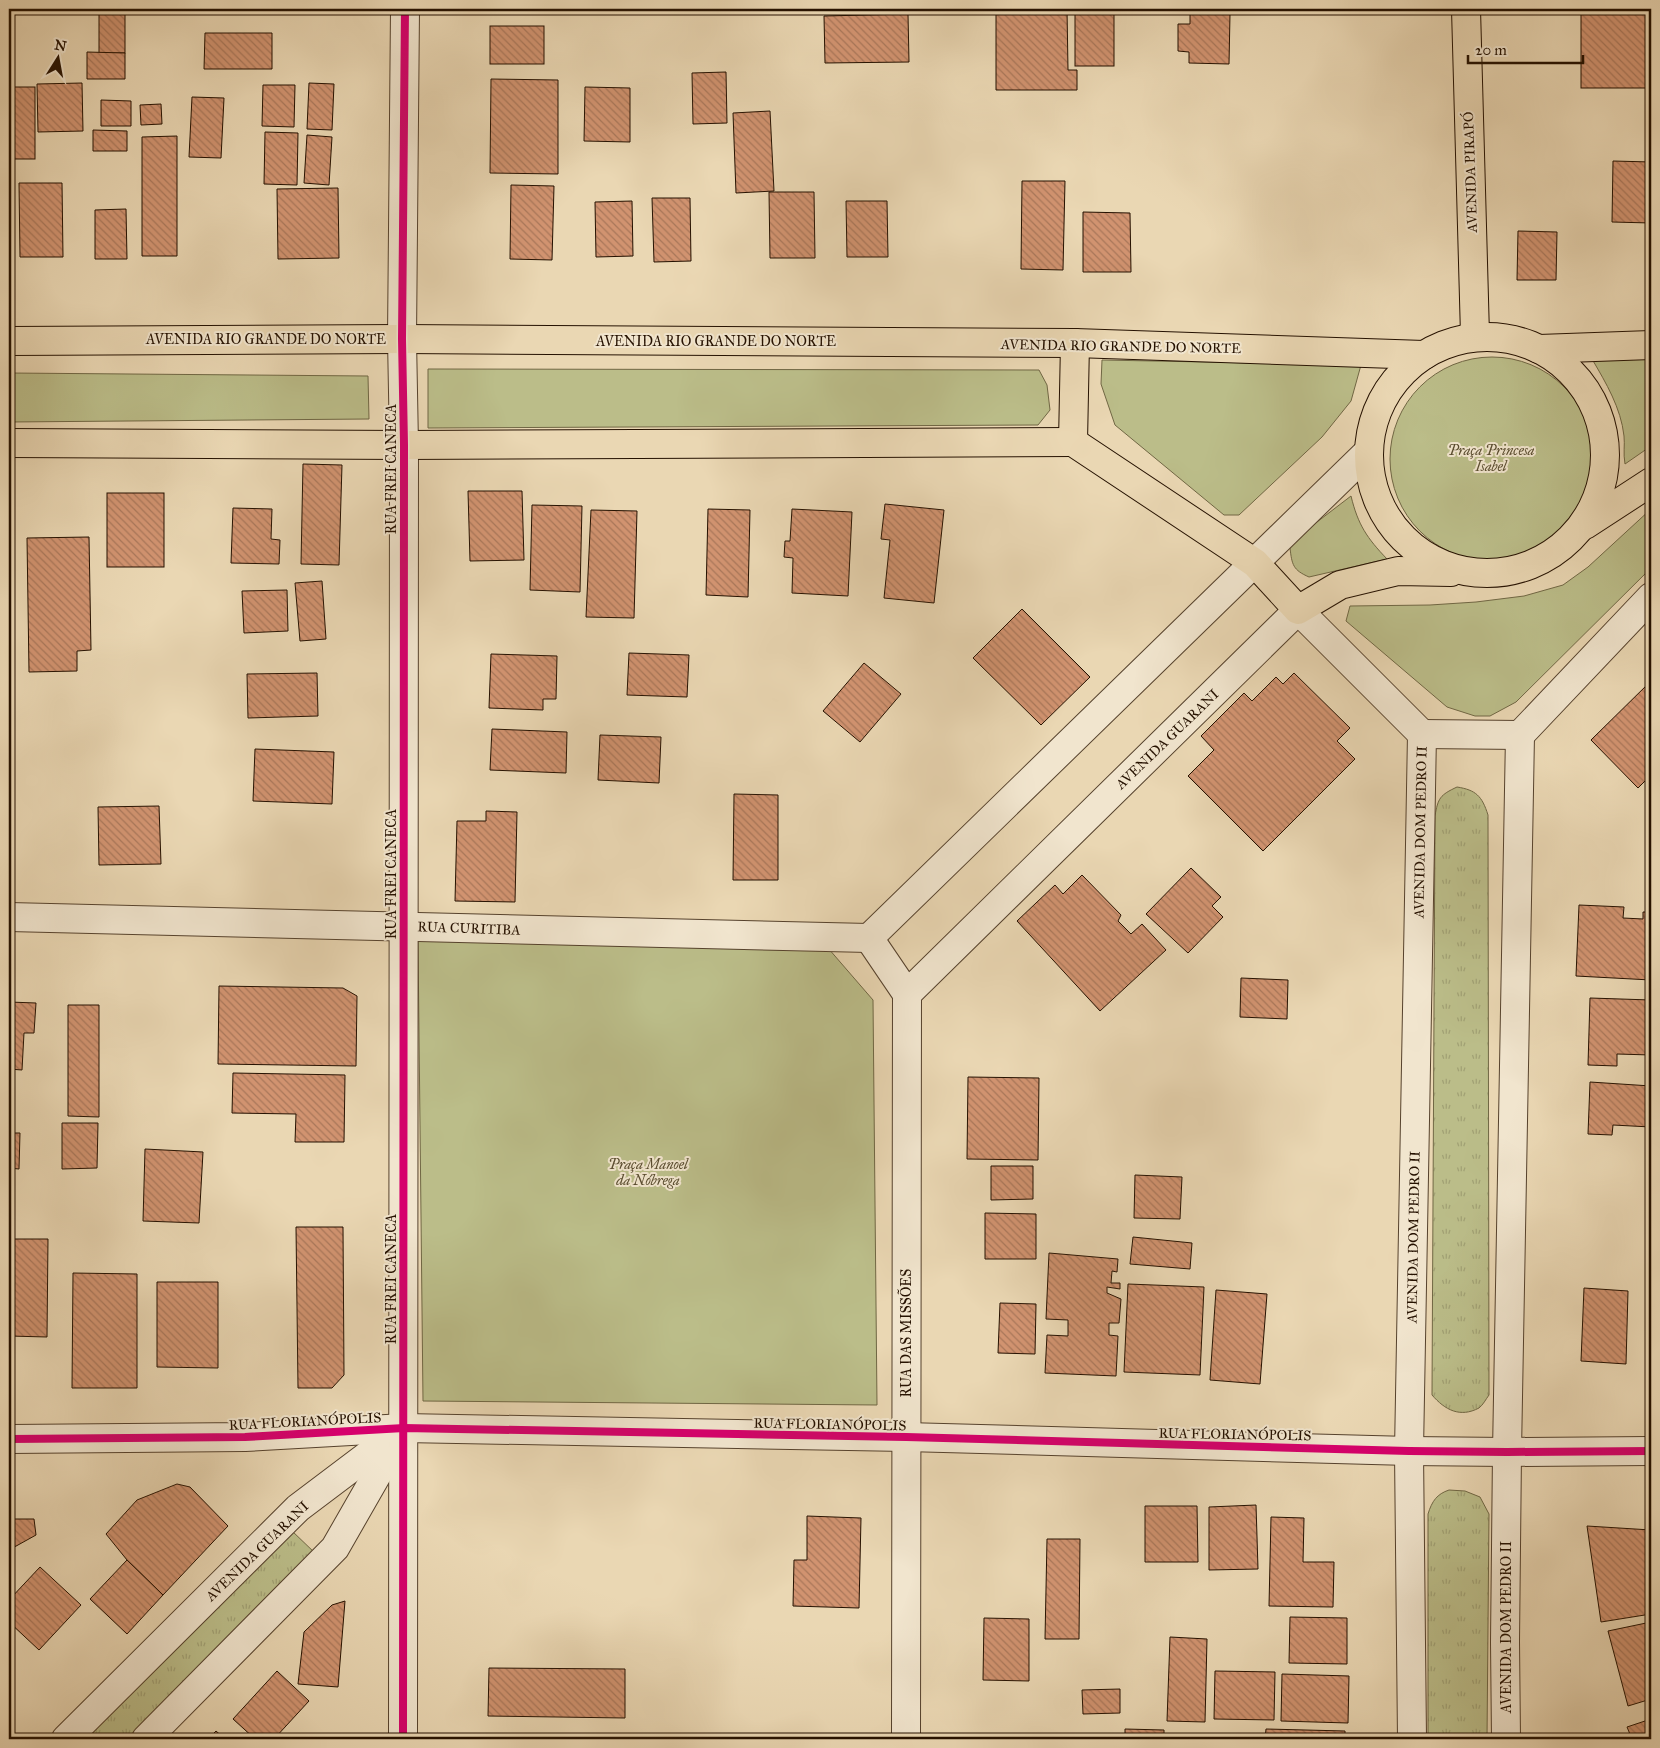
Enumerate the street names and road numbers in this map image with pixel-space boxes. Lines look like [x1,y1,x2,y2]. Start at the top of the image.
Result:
street label: AVENIDA PIRAPÓ [1458,111,1481,234]
street label: AVENIDA RIO GRANDE DO NORTE [145,331,386,348]
street label: AVENIDA RIO GRANDE DO NORTE [595,333,836,350]
street label: AVENIDA RIO GRANDE DO NORTE [1000,336,1241,357]
street label: RUA FREI CANECA [383,403,400,534]
street label: AVENIDA GUARANI [1112,686,1222,794]
street label: AVENIDA DOM PEDRO II [1410,746,1431,919]
street label: RUA FREI CANECA [383,808,400,939]
street label: RUA CURITIBA [417,918,521,939]
street label: AVENIDA DOM PEDRO II [1403,1151,1424,1324]
street label: RUA FREI CANECA [383,1213,400,1344]
street label: RUA DAS MISSÕES [897,1269,915,1397]
street label: RUA FLORIANÓPOLIS [228,1407,382,1434]
street label: RUA FLORIANÓPOLIS [753,1413,907,1434]
street label: RUA FLORIANÓPOLIS [1158,1423,1312,1444]
street label: AVENIDA GUARANI [202,1498,312,1606]
street label: AVENIDA DOM PEDRO II [1498,1541,1515,1714]

